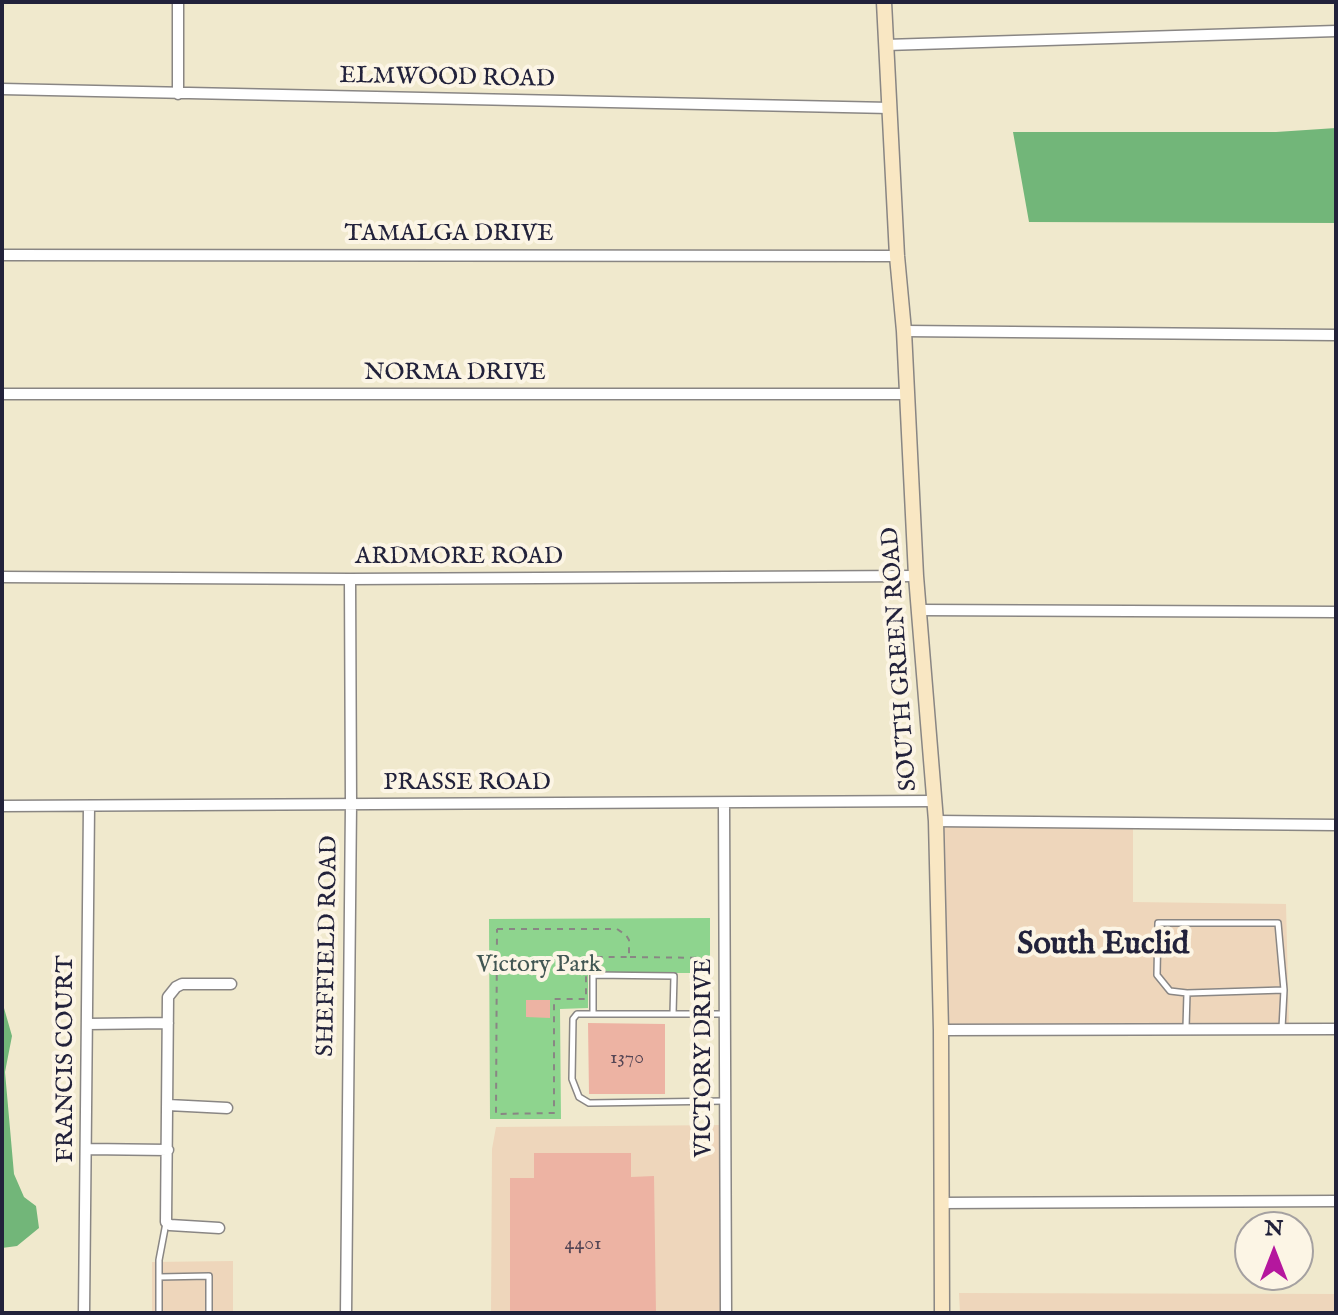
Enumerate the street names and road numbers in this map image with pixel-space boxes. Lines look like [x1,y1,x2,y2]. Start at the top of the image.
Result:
street label: ELMWOOD ROAD [339,63,555,95]
street label: TAMALGA DRIVE [344,221,554,249]
street label: NORMA DRIVE [364,360,546,388]
street label: SOUTH GREEN ROAD [877,526,925,792]
street label: ARDMORE ROAD [355,544,563,572]
street label: PRASSE ROAD [383,770,551,798]
street label: SHEFFIELD ROAD [313,835,345,1057]
street label: FRANCIS COURT [53,955,81,1163]
street label: VICTORY DRIVE [691,958,719,1158]

